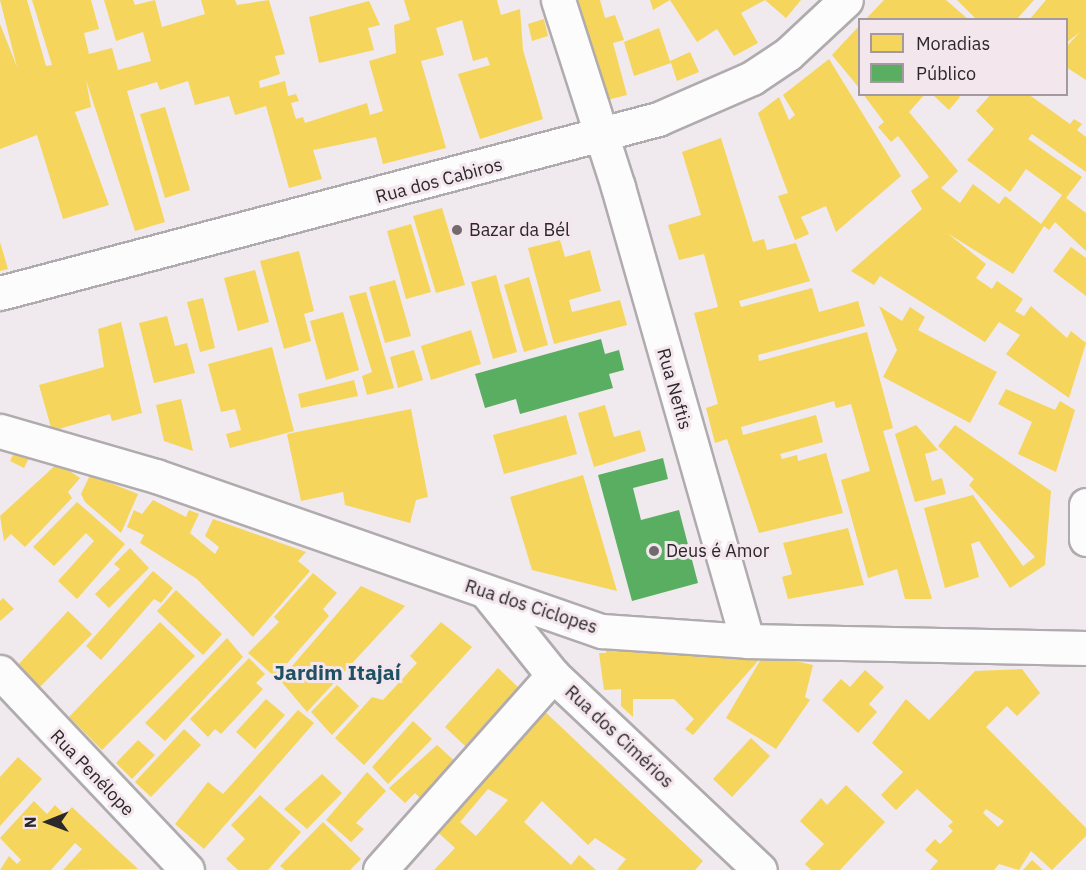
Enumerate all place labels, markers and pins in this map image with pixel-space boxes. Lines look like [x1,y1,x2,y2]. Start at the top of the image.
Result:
place label: Bazar da Bél [469,219,570,241]
marker: Bazar da Bél [450,223,464,237]
place label: Deus é Amor [666,540,769,562]
marker: Deus é Amor [647,544,661,558]

